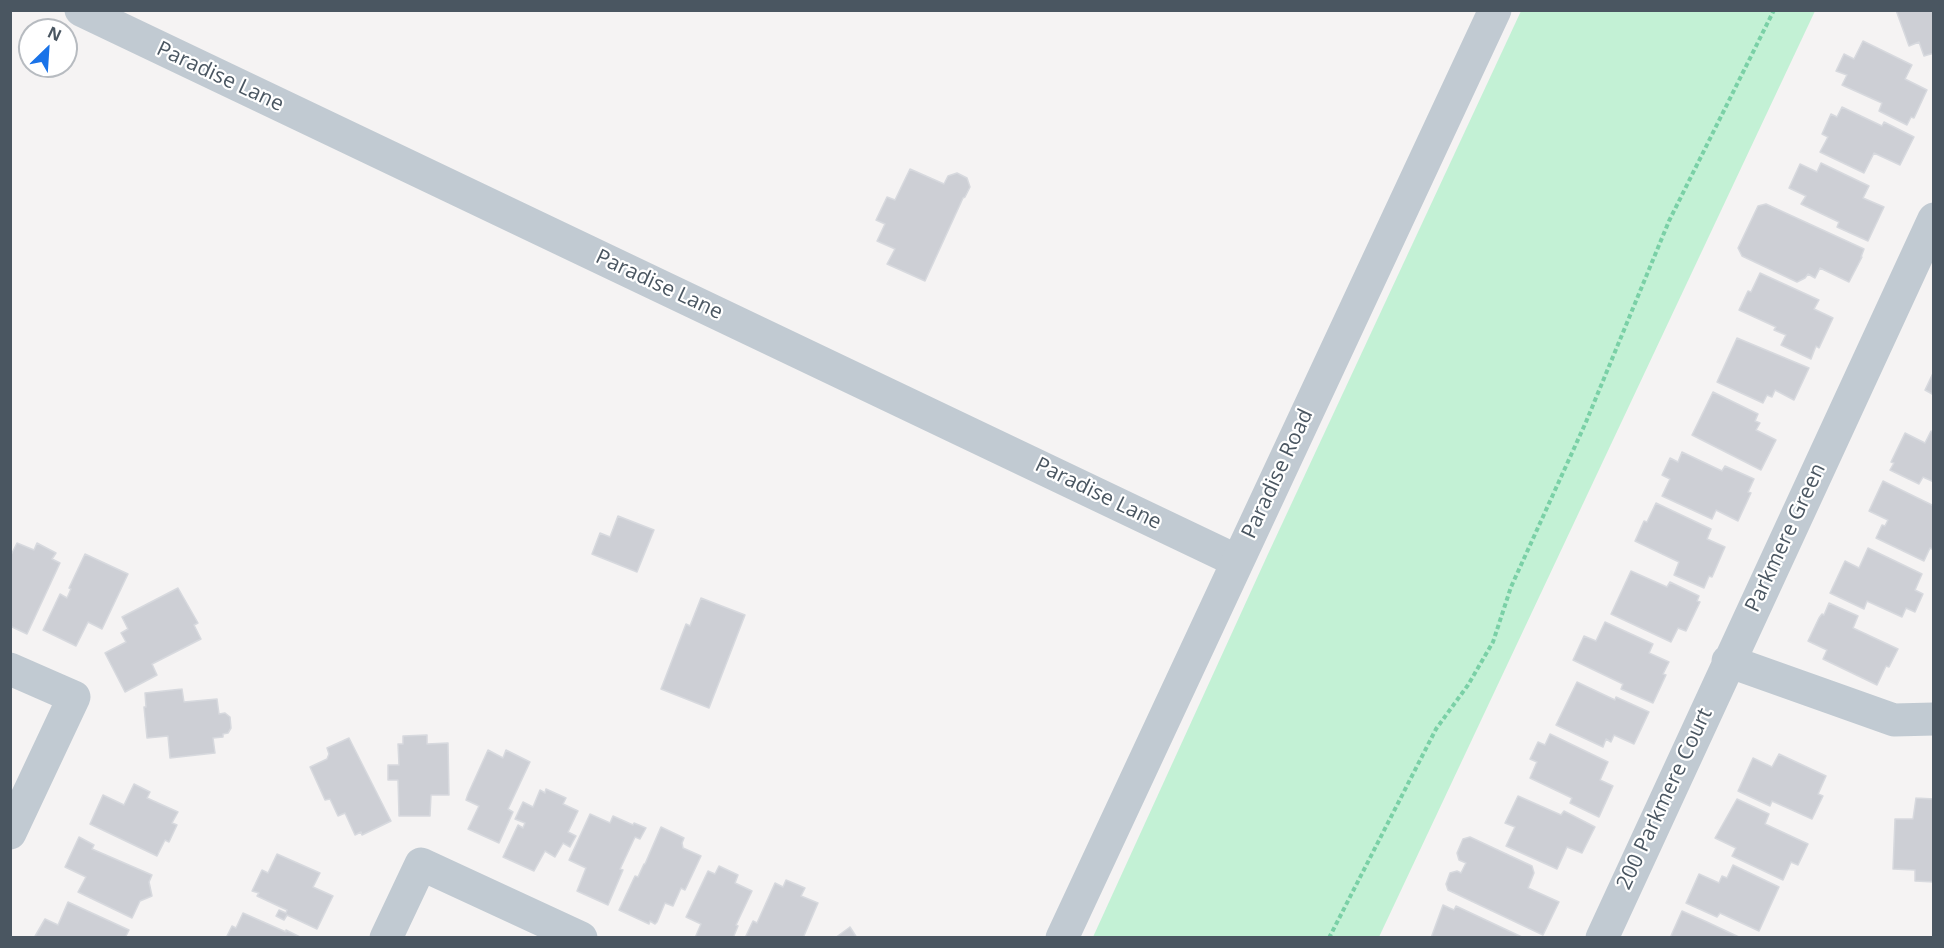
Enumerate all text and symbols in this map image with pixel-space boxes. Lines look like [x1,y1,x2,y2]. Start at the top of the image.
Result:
north arrow [18,18,78,78]
text: N [44,21,65,46]
street label: Paradise Lane [152,37,288,117]
street label: Paradise Lane [591,245,727,325]
street label: Paradise Road [1237,405,1319,543]
street label: Paradise Lane [1031,453,1165,535]
street label: Parkmere Green [1740,460,1832,616]
street label: 200 Parkmere Court [1612,704,1718,894]

